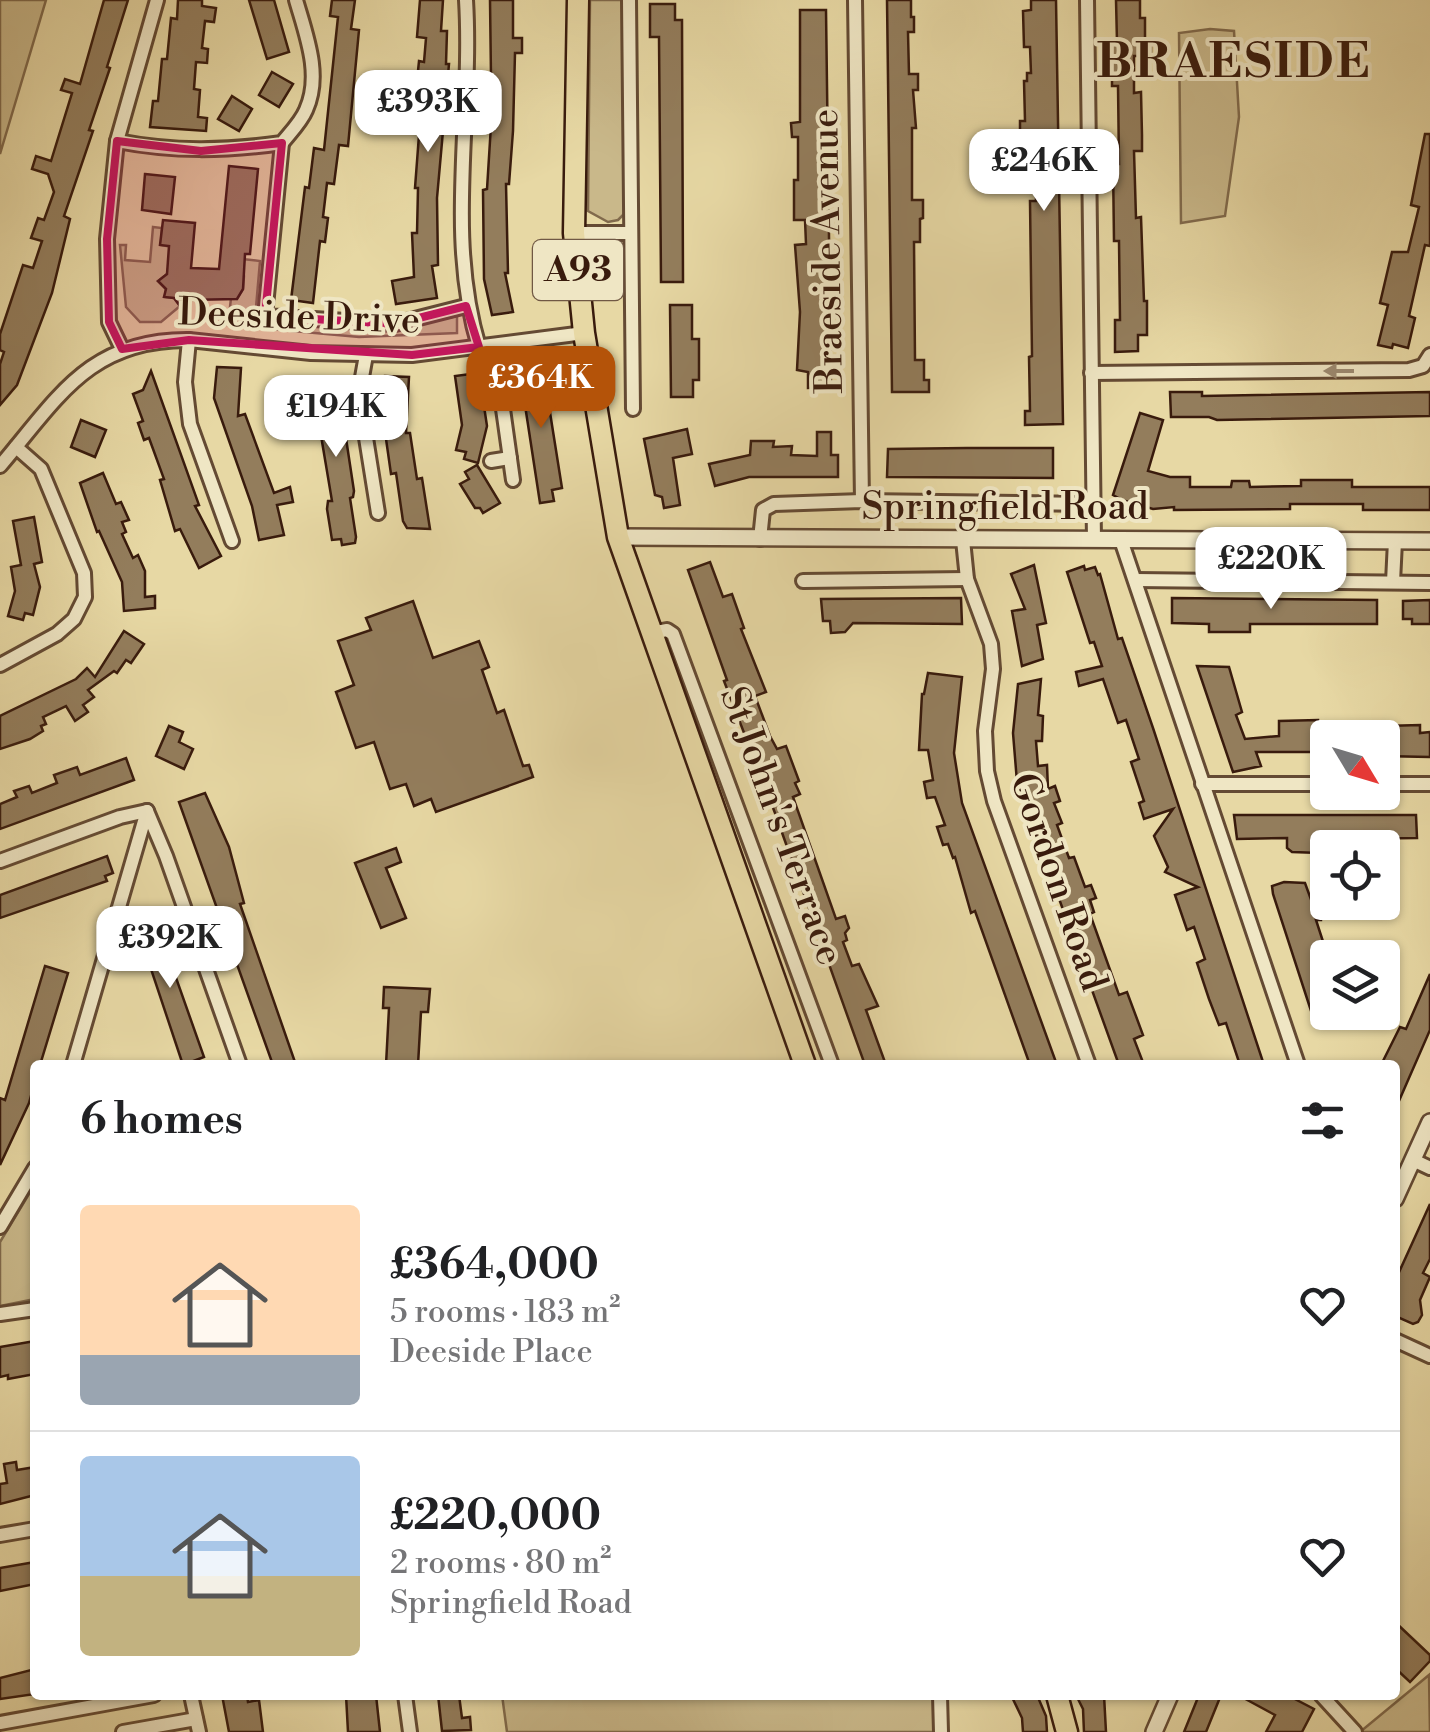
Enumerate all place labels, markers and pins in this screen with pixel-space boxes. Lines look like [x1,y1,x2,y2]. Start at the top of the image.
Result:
pin: £393K [358,70,498,155]
pin: £246K [974,129,1114,214]
pin: £364K [471,346,611,431]
pin: £194K [266,375,406,460]
pin: £220K [1201,527,1341,612]
pin: £392K [100,906,240,991]

